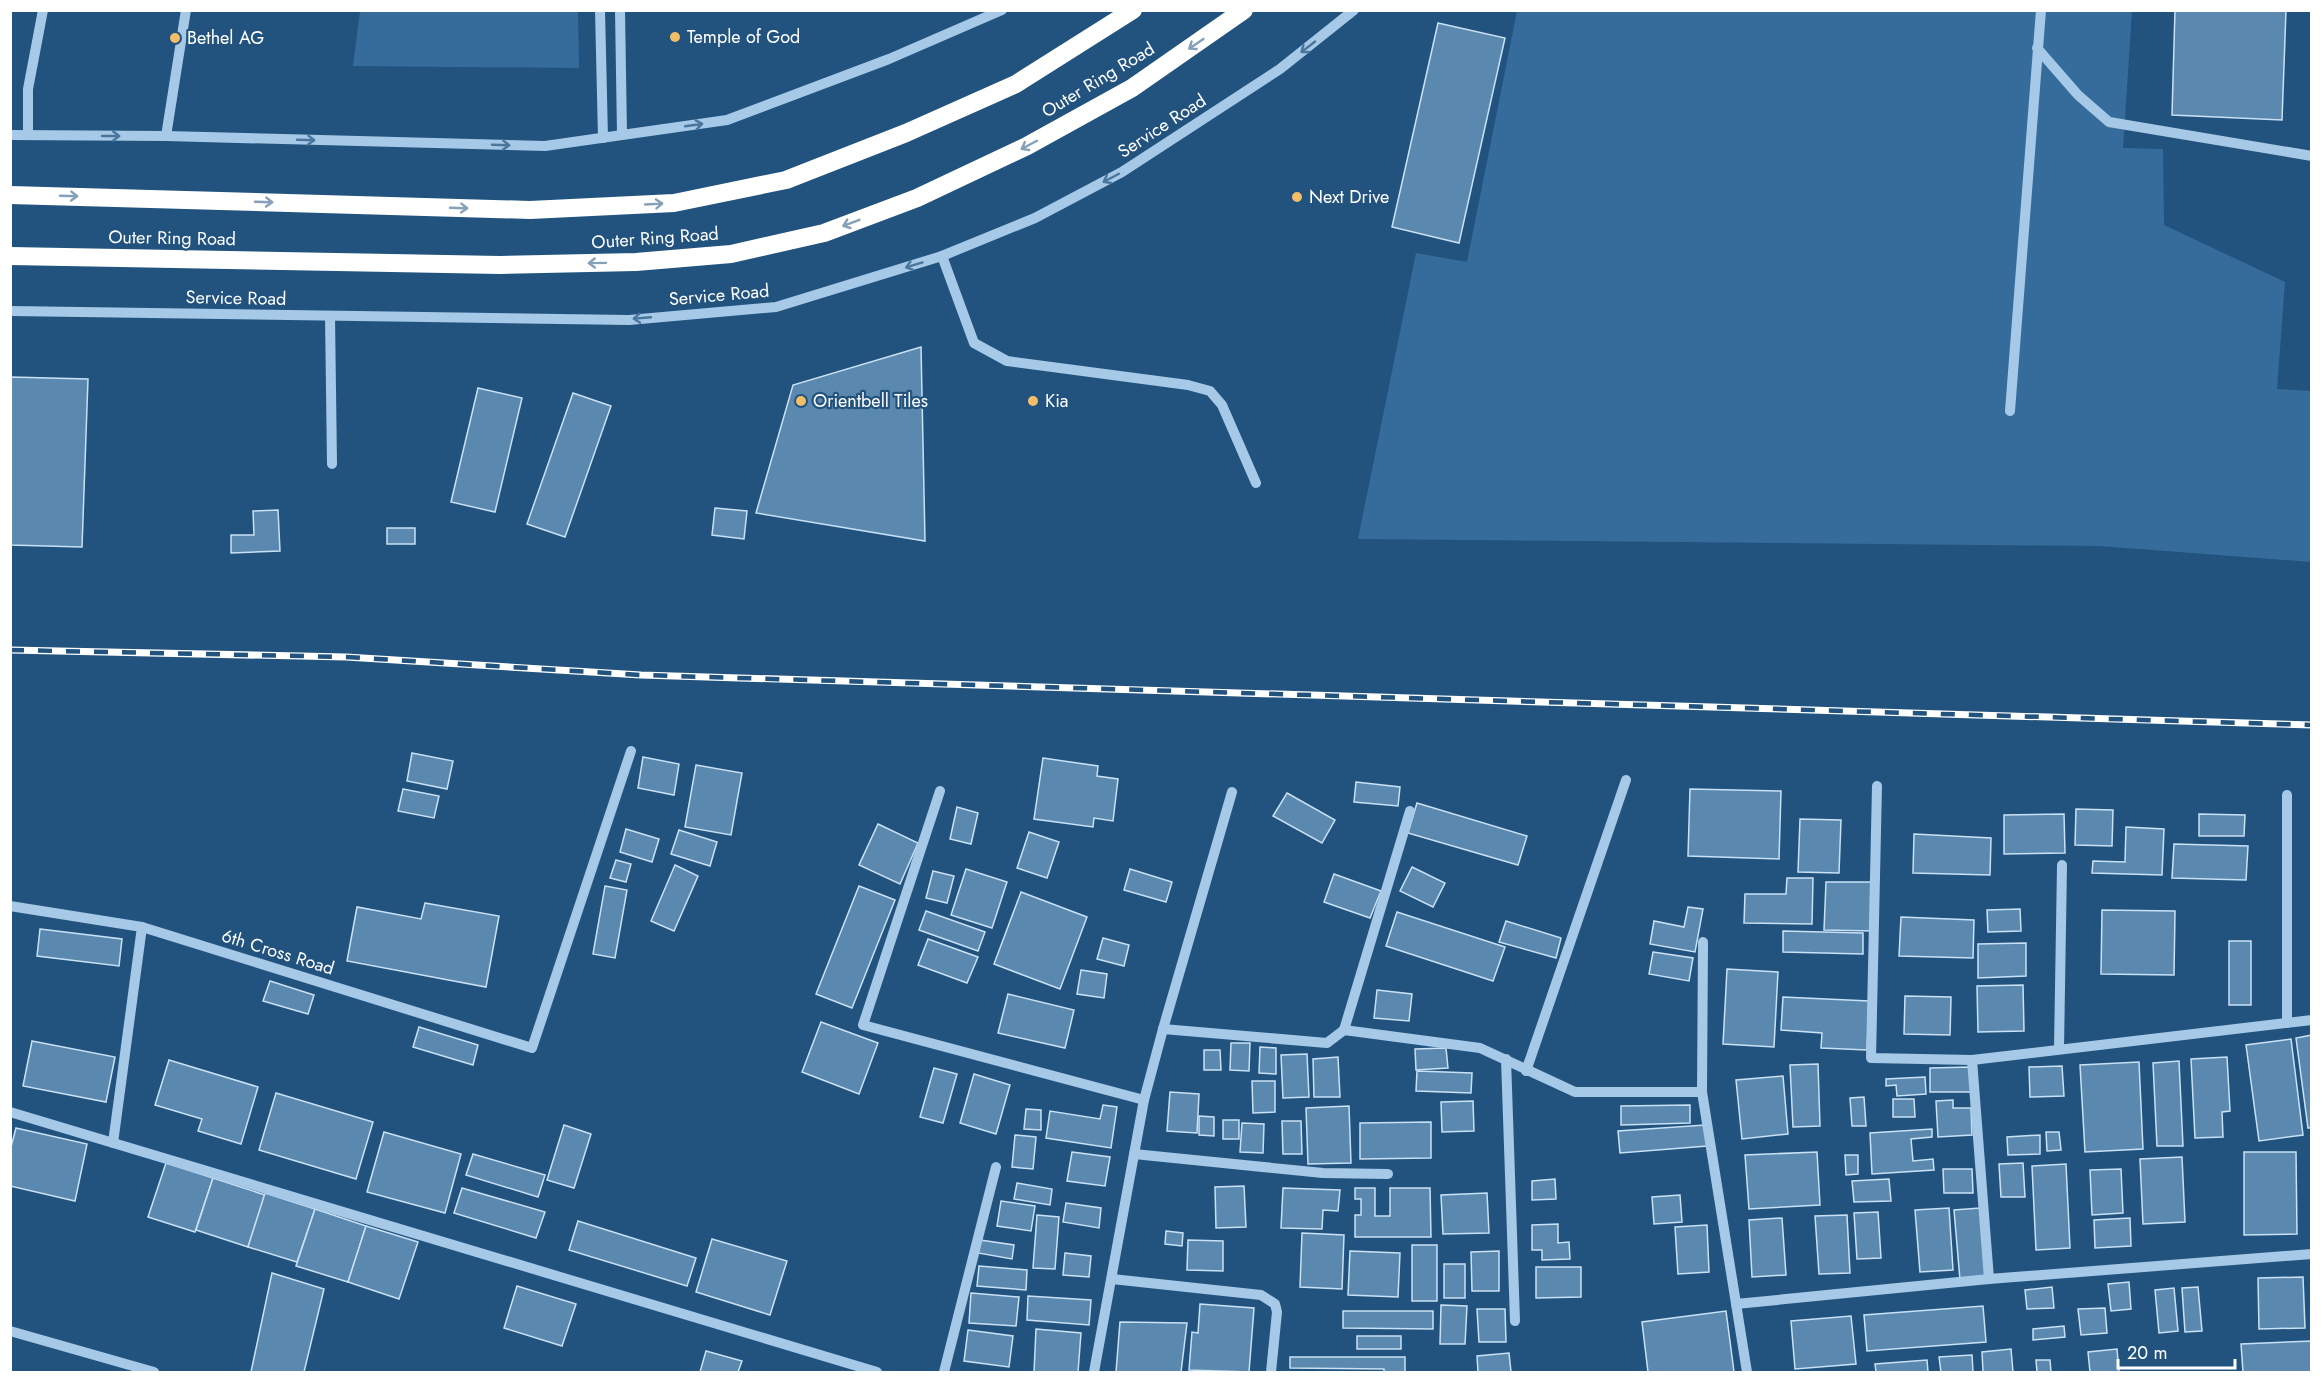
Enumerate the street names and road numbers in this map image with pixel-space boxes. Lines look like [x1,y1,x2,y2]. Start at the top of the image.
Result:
street label: Outer Ring Road [1037,36,1159,124]
street label: Service Road [1113,88,1211,164]
street label: Outer Ring Road [590,221,720,255]
street label: Outer Ring Road [108,224,236,252]
street label: Service Road [668,278,770,312]
street label: Service Road [185,284,287,312]
street label: 6th Cross Road [219,923,337,981]

